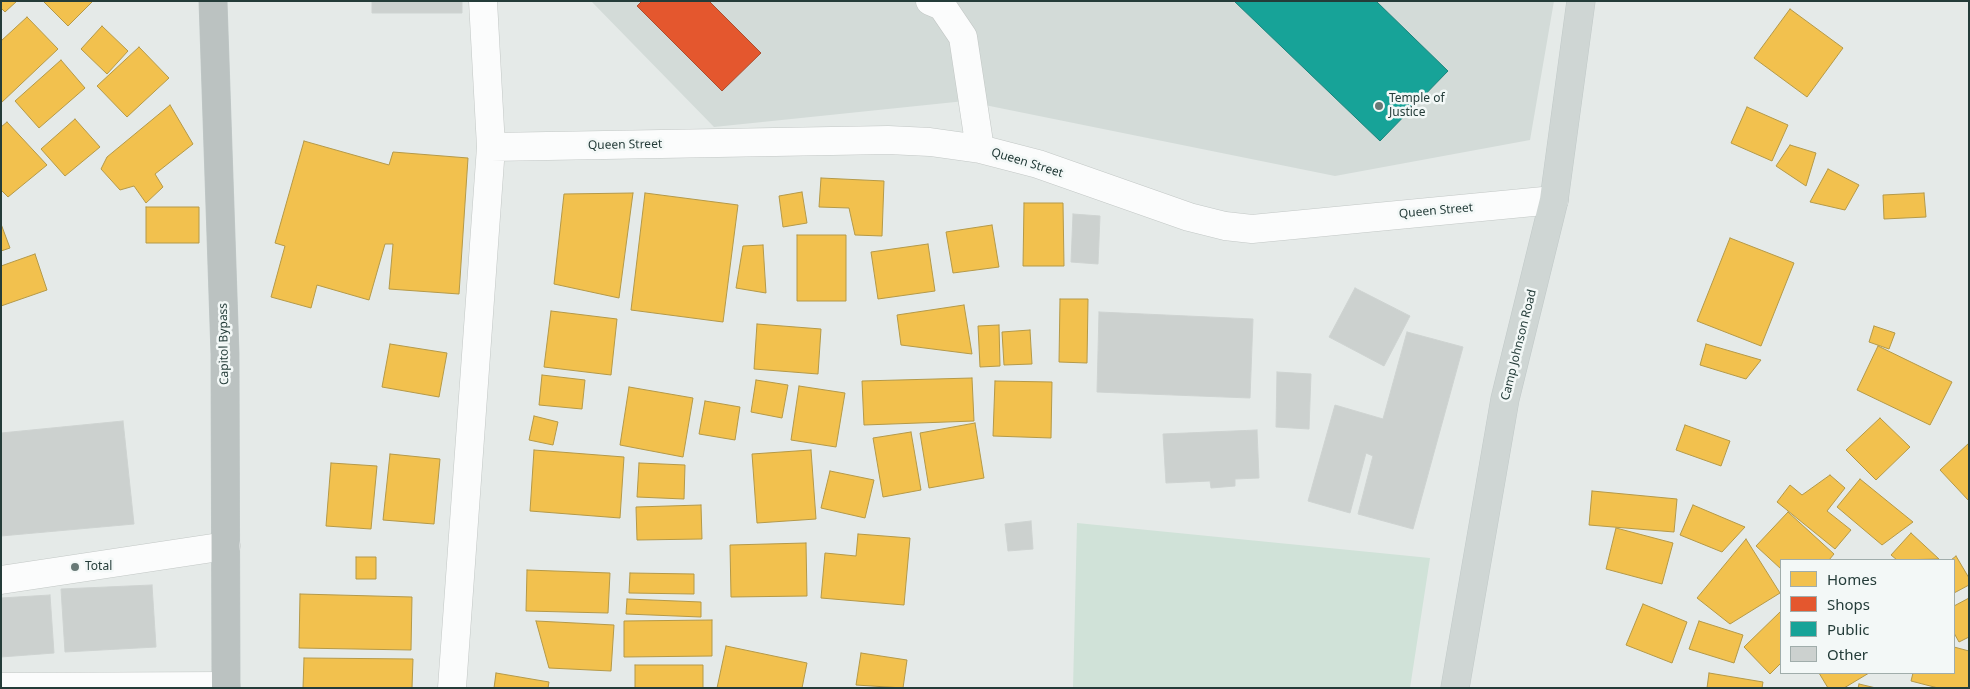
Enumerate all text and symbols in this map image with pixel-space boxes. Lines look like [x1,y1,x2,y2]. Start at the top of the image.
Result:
place label: Temple of Justice [1389,92,1445,120]
marker: Temple of Justice [1373,100,1385,112]
street label: Queen Street [588,137,662,153]
street label: Queen Street [989,145,1065,181]
street label: Queen Street [1398,201,1474,221]
street label: Camp Johnson Road [1498,288,1540,402]
street label: Capitol Bypass [216,303,232,385]
legend [1780,559,1955,674]
place label: Total [85,560,112,574]
marker: Total [69,561,81,573]
text: Homes [1827,569,1877,589]
text: Shops [1827,594,1870,614]
text: Public [1827,619,1870,639]
text: Other [1827,644,1868,664]

